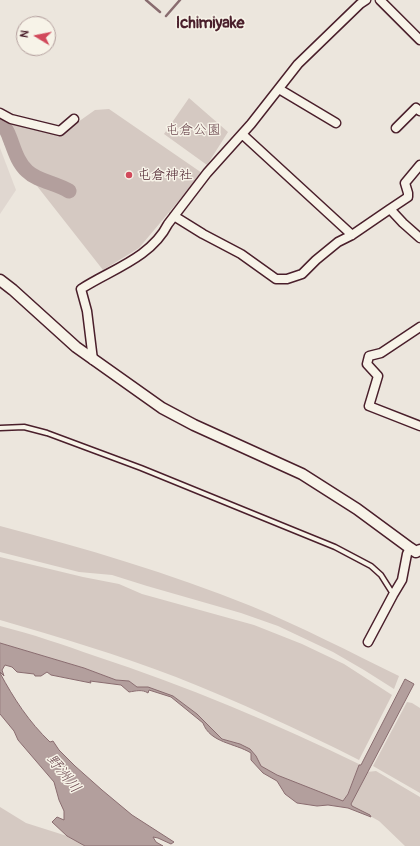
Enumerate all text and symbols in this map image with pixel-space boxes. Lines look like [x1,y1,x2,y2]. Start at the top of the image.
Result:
district label: Ichimiyake [176,14,244,34]
north arrow [16,16,56,56]
text: N [18,29,32,39]
park label: 屯倉公園 [165,122,221,138]
place label: 屯倉神社 [137,167,193,183]
marker: 屯倉神社 [124,170,134,180]
water label: 野洲川 [42,751,84,797]

